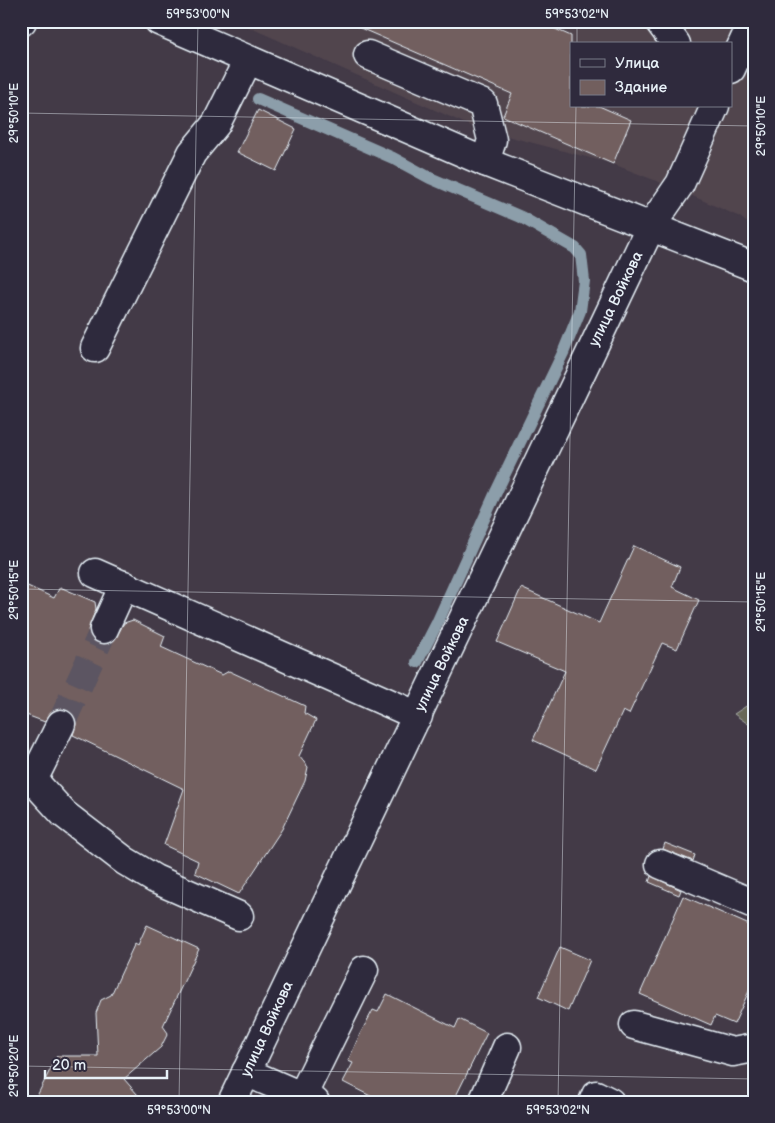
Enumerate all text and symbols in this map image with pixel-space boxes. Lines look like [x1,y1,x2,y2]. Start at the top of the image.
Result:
text: 59°53'00"N [166,7,230,22]
text: 59°53'02"N [545,7,609,22]
legend [570,42,732,108]
text: Улица [615,54,660,73]
text: Здание [615,78,667,97]
text: 29°50'10"E [7,83,22,143]
text: 29°50'10"E [754,96,769,156]
street label: улица Войкова [585,248,647,350]
text: 29°50'15"E [7,560,22,620]
text: 29°50'15"E [754,572,769,632]
street label: улица Войкова [411,613,473,715]
street label: улица Войкова [236,978,298,1080]
text: 29°50'20"E [7,1035,22,1097]
scale bar [45,1048,168,1080]
text: 20 m [52,1056,86,1075]
text: 59°53'00"N [147,1103,211,1118]
text: 59°53'02"N [526,1103,590,1118]

